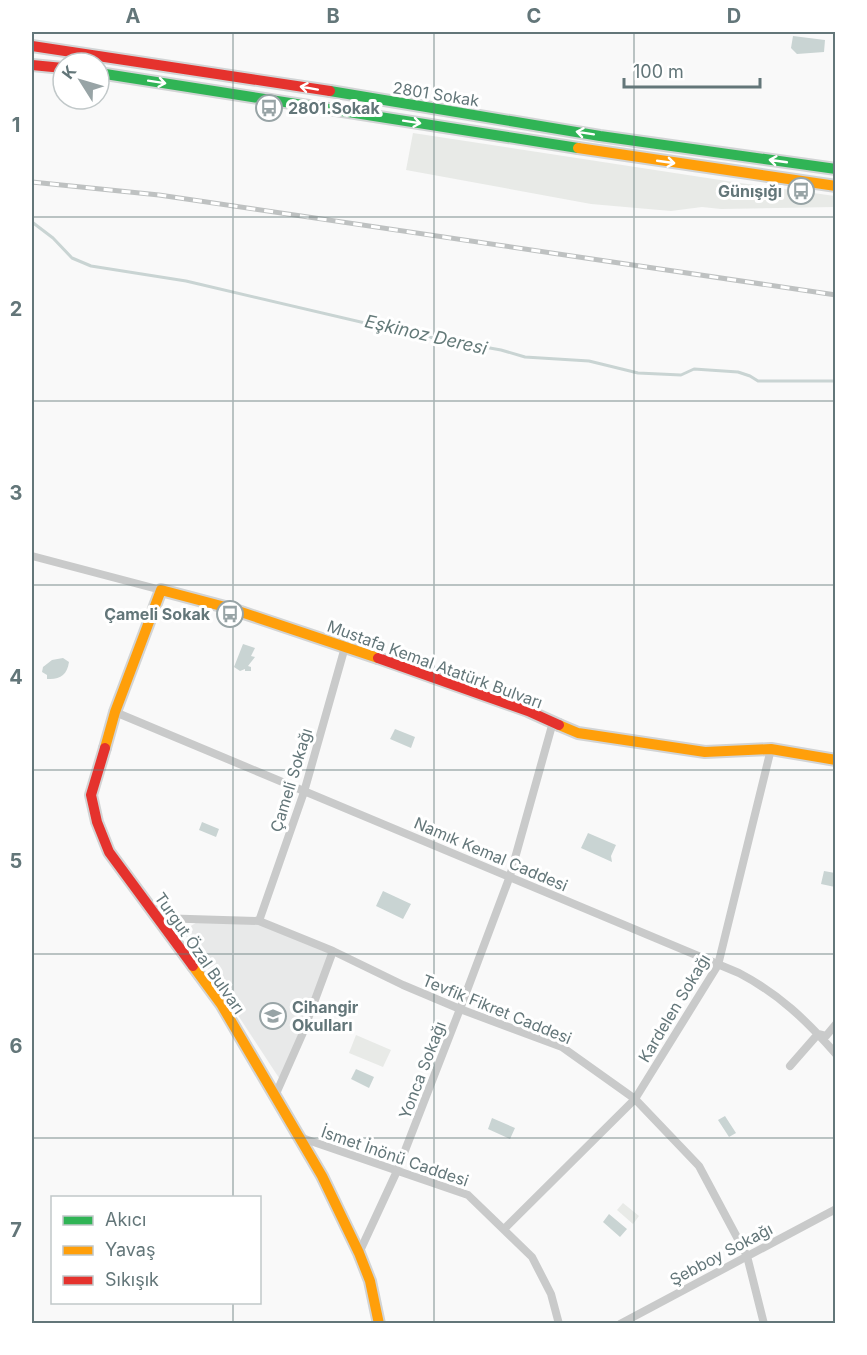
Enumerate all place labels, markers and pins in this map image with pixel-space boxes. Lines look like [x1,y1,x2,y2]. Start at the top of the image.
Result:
bus stop icon: 2801.Sokak [254,93,284,123]
place label: 2801.Sokak [288,98,380,118]
bus stop icon: Günışığı [786,176,816,206]
place label: Günışığı [718,181,782,201]
bus stop icon: Çameli Sokak [215,599,245,629]
place label: Çameli Sokak [104,604,211,624]
place label: Cihangir Okulları [292,997,359,1035]
school or university icon: Cihangir Okulları [258,1001,288,1031]

